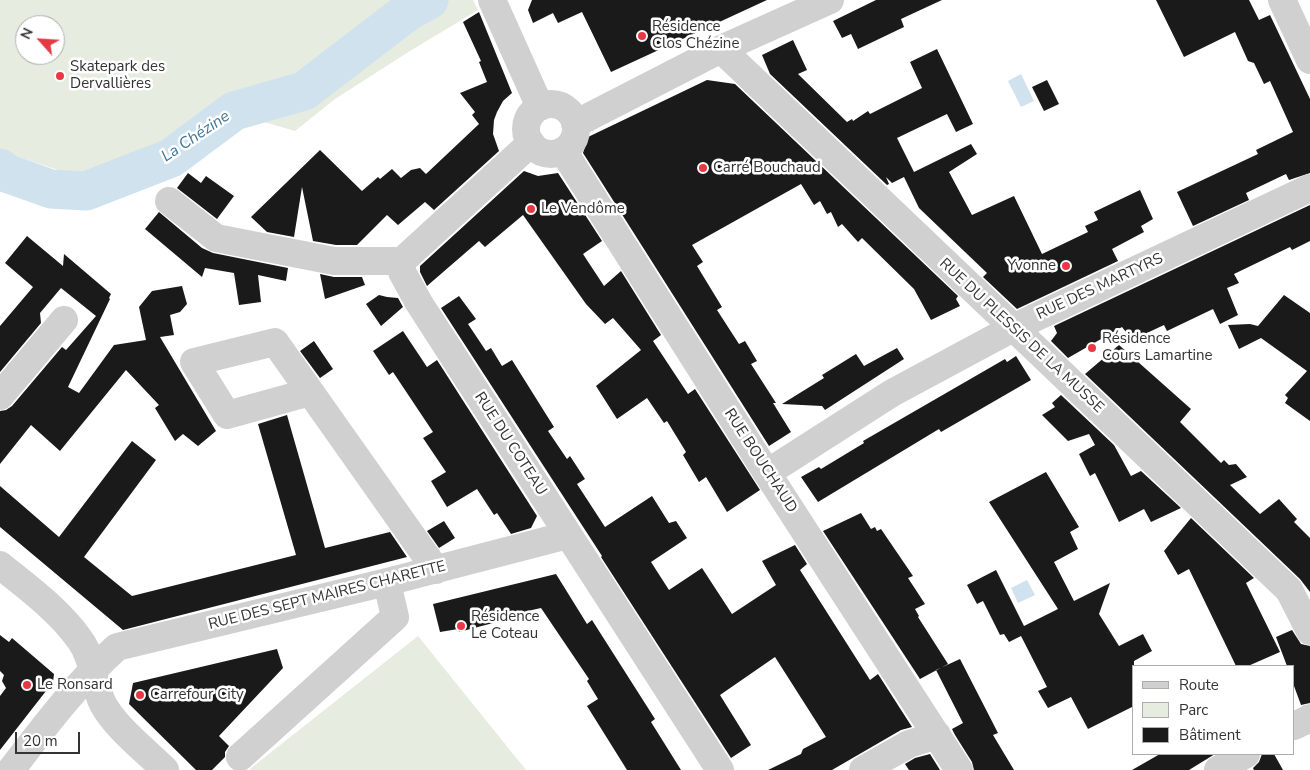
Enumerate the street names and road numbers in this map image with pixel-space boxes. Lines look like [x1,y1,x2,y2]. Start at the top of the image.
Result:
street label: RUE DES MARTYRS [1034,250,1166,324]
street label: RUE DU PLESSIS DE LA MUSSE [935,255,1107,417]
street label: RUE DU COTEAU [470,389,550,499]
street label: RUE BOUCHAUD [720,406,800,516]
street label: RUE DES SEPT MAIRES CHARETTE [207,558,447,634]

